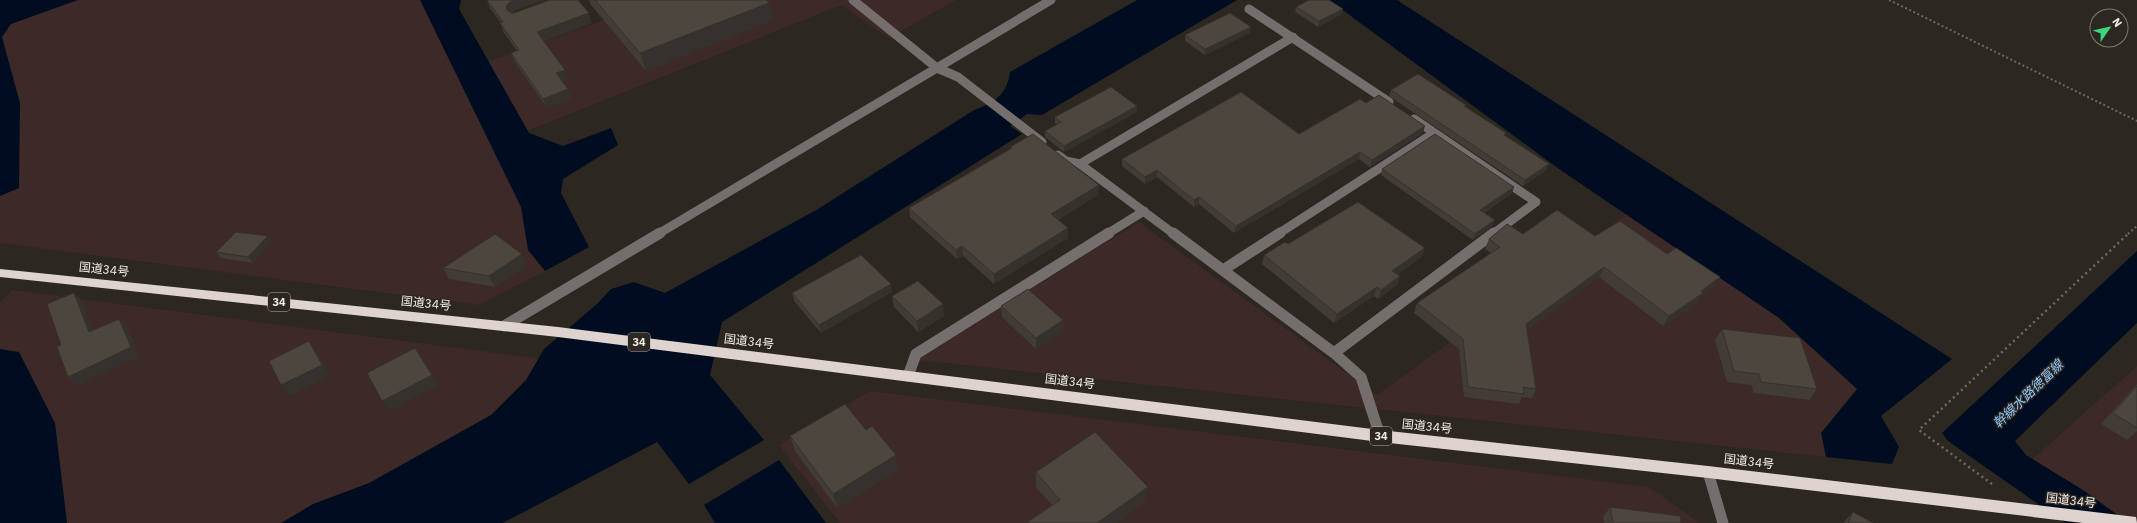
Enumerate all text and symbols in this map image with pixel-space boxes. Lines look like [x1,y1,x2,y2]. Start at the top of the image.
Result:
north arrow [2089,8,2129,48]
text: N [2109,15,2125,30]
street label: 国道34号 [78,259,130,279]
road number: 34 [268,293,290,311]
street label: 国道34号 [400,293,452,313]
street label: 国道34号 [723,330,775,352]
road number: 34 [628,333,650,351]
water label: 幹線水路徳富線 [1989,355,2068,432]
street label: 国道34号 [1044,370,1096,392]
street label: 国道34号 [1401,416,1453,436]
road number: 34 [1370,427,1392,445]
street label: 国道34号 [1723,450,1775,472]
street label: 国道34号 [2045,489,2097,511]

